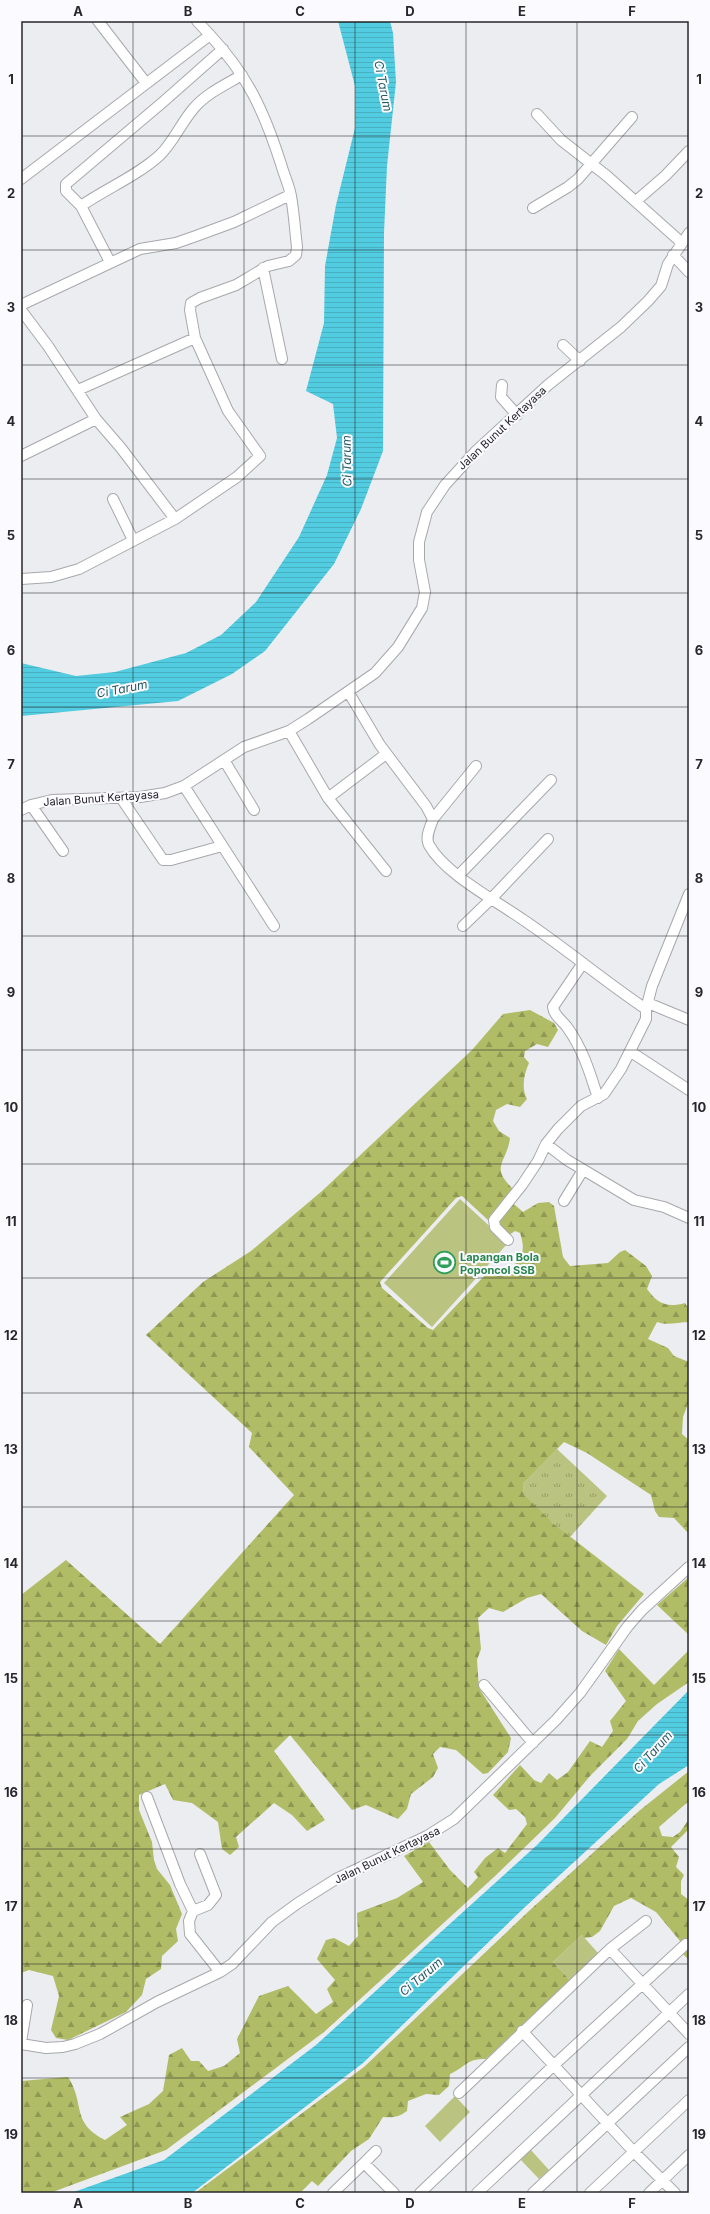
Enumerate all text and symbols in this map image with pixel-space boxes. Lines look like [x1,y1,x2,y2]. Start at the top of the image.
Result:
text: A [73,3,83,19]
text: B [184,3,193,19]
text: C [295,3,305,19]
text: D [405,3,415,19]
text: E [518,3,526,19]
text: F [628,3,636,19]
water label: Ci Tarum [371,59,396,113]
text: 1 [8,71,14,87]
text: 1 [696,71,702,87]
text: 2 [7,185,15,201]
text: 2 [695,185,703,201]
text: 3 [7,299,15,315]
text: 3 [695,299,703,315]
street label: Jalan Bunut Kertayasa [455,383,549,473]
text: 4 [7,413,16,429]
text: 4 [695,413,704,429]
water label: Ci Tarum [339,435,354,487]
text: 5 [7,527,15,543]
text: 5 [695,527,703,543]
text: 6 [7,642,15,658]
text: 6 [695,642,703,658]
water label: Ci Tarum [95,676,149,701]
text: 7 [7,756,15,772]
text: 7 [695,756,703,772]
street label: Jalan Bunut Kertayasa [43,787,159,809]
text: 8 [7,870,15,886]
text: 8 [695,870,703,886]
text: 9 [7,984,15,1000]
text: 9 [695,984,703,1000]
text: 10 [4,1099,18,1115]
text: 10 [692,1099,706,1115]
text: 11 [5,1213,17,1229]
text: 11 [693,1213,705,1229]
sports icon: Lapangan Bola Poponcol SSB [432,1250,458,1276]
place label: Lapangan Bola Poponcol SSB [460,1250,539,1277]
text: 12 [4,1327,18,1343]
text: 12 [692,1327,706,1343]
text: 13 [4,1441,18,1457]
text: 13 [692,1441,706,1457]
text: 14 [4,1555,18,1571]
text: 14 [692,1555,706,1571]
text: 15 [4,1670,18,1686]
text: 15 [692,1670,706,1686]
water label: Ci Tarum [630,1727,676,1776]
text: 16 [4,1784,18,1800]
text: 16 [692,1784,706,1800]
street label: Jalan Bunut Kertayasa [332,1823,442,1887]
text: 17 [4,1898,18,1914]
text: 17 [692,1898,706,1914]
water label: Ci Tarum [396,1954,446,1999]
text: 18 [4,2012,18,2028]
text: 18 [692,2012,706,2028]
text: 19 [4,2126,18,2142]
text: 19 [692,2126,706,2142]
text: A [73,2195,83,2211]
text: B [184,2195,193,2211]
text: C [295,2195,305,2211]
text: D [405,2195,415,2211]
text: E [518,2195,526,2211]
text: F [628,2195,636,2211]

